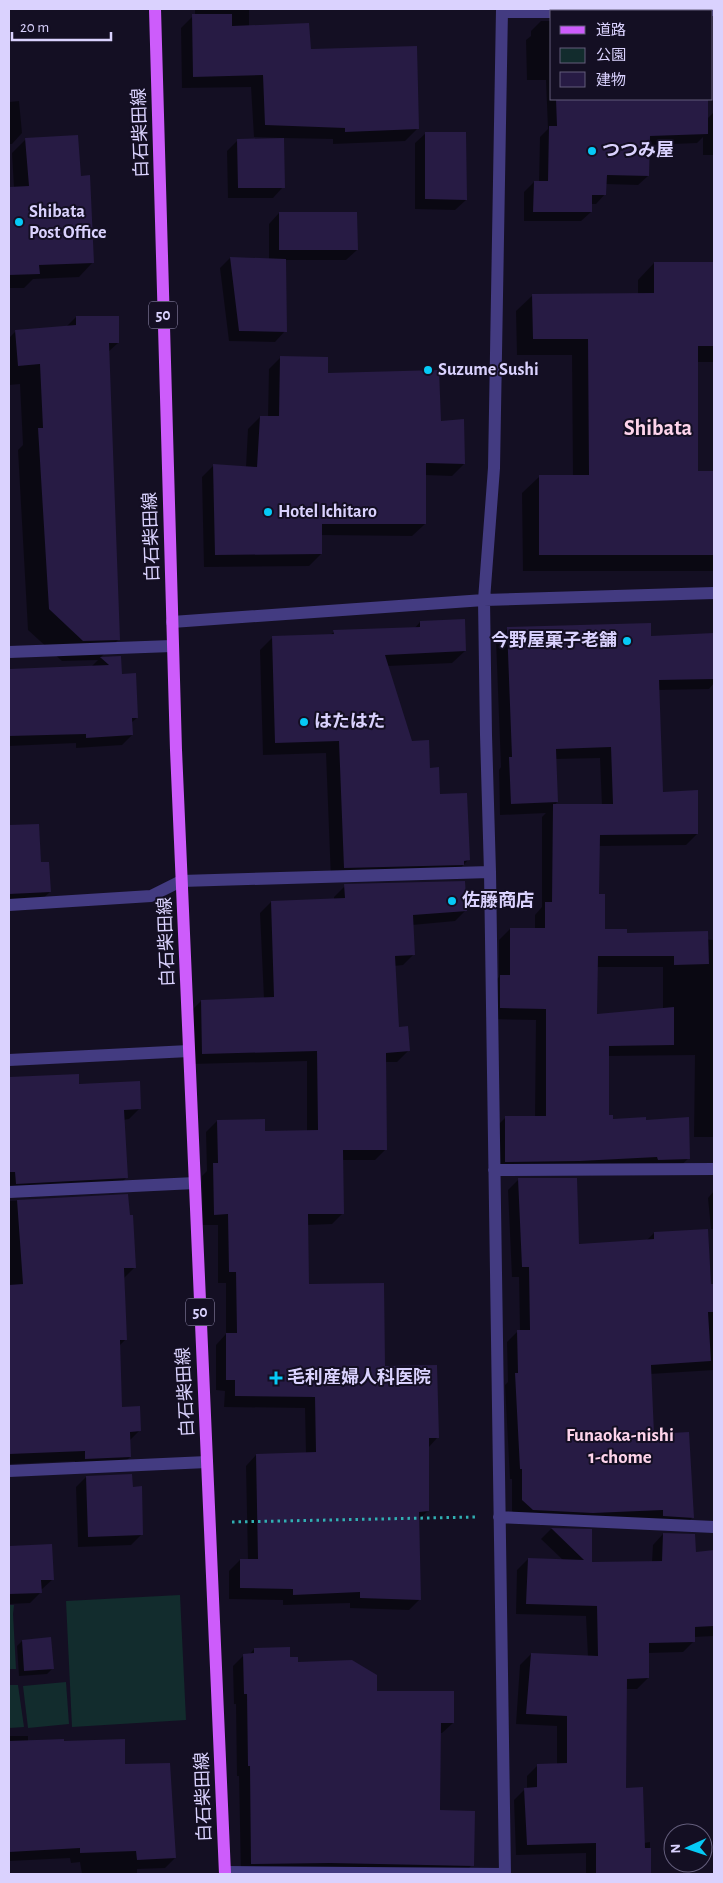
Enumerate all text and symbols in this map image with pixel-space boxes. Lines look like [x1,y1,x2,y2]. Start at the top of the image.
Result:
scale bar [12,10,111,42]
legend [550,10,713,100]
text: 20 m [20,20,49,35]
text: 道路 [596,22,626,38]
text: 公園 [596,47,626,63]
text: 建物 [596,72,626,88]
street label: 白石柴田線 [128,88,152,178]
place label: つつみ屋 [602,141,674,160]
marker: つつみ屋 [586,145,598,157]
place label: Shibata Post Office [29,203,107,242]
marker: Shibata Post Office [13,216,25,228]
road number: 50 [149,302,177,328]
place label: Suzume Sushi [438,361,539,379]
marker: Suzume Sushi [422,364,434,376]
district label: Shibata [624,417,693,439]
street label: 白石柴田線 [139,492,163,582]
place label: Hotel Ichitaro [278,503,377,521]
marker: Hotel Ichitaro [262,506,274,518]
place label: 今野屋菓子老舗 [491,630,617,650]
marker: 今野屋菓子老舗 [621,635,633,647]
place label: はたはた [314,712,385,731]
marker: はたはた [298,716,310,728]
place label: 佐藤商店 [462,890,534,910]
marker: 佐藤商店 [446,895,458,907]
street label: 白石柴田線 [154,897,178,987]
road number: 50 [186,1298,214,1325]
street label: 白石柴田線 [173,1347,197,1438]
place label: 毛利産婦人科医院 [287,1367,431,1387]
marker: 毛利産婦人科医院 [269,1371,283,1385]
district label: Funaoka-nishi 1-chome [566,1426,674,1467]
street label: 白石柴田線 [191,1752,215,1842]
north arrow [663,1823,713,1873]
text: N [669,1843,683,1854]

